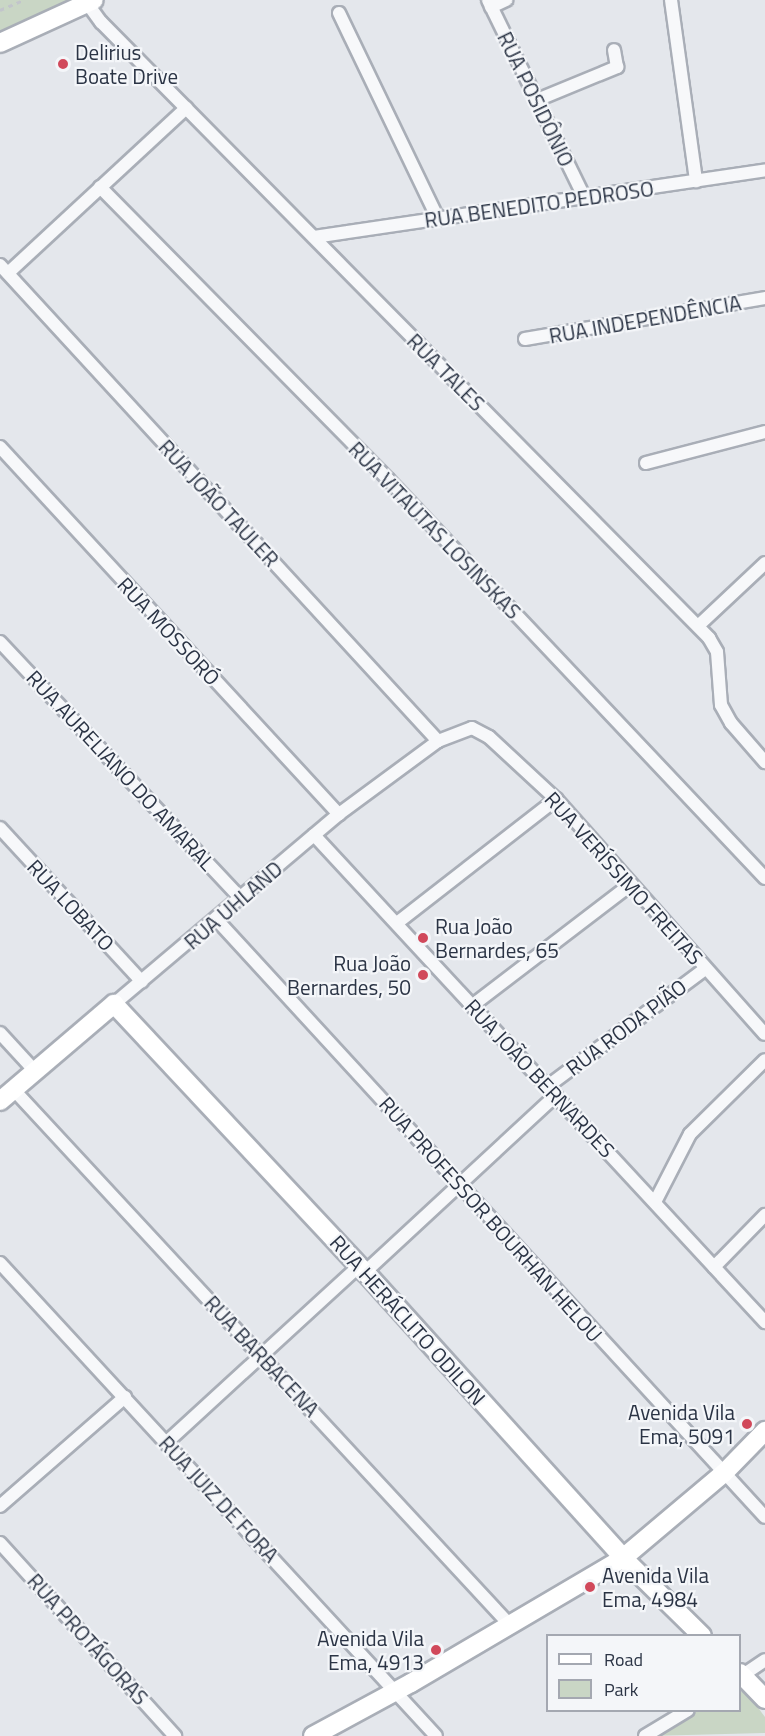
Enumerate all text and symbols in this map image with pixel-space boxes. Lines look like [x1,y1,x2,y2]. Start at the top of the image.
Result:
street label: RUA POSIDÔNIO [492,27,580,171]
place label: Delirius Boate Drive [75,39,178,89]
marker: Delirius Boate Drive [56,57,70,71]
street label: RUA BENEDITO PEDROSO [423,175,655,233]
street label: RUA INDEPENDÊNCIA [547,290,743,348]
street label: RUA TALES [402,328,490,416]
street label: RUA JOÃO TAULER [154,434,284,572]
street label: RUA VITAUTAS LOSINSKAS [344,436,526,624]
street label: RUA MOSSORÓ [113,572,225,690]
street label: RUA AURELIANO DO AMARAL [22,665,220,875]
street label: RUA VERÍSSIMO FREITAS [540,786,708,970]
street label: RUA LOBATO [22,854,120,956]
street label: RUA UHLAND [179,856,287,954]
place label: Rua João Bernardes, 65 [435,913,559,963]
marker: Rua João Bernardes, 65 [416,931,430,945]
place label: Rua João Bernardes, 50 [287,950,411,1000]
marker: Rua João Bernardes, 50 [416,968,430,982]
street label: RUA RODA PIÃO [561,973,691,1081]
street label: RUA JOÃO BERNARDES [460,994,620,1162]
street label: RUA PROFESSOR BOURHAN HELOU [374,1091,608,1347]
street label: RUA HERÁCLITO ODILON [325,1230,491,1410]
street label: RUA BARBACENA [199,1290,325,1422]
place label: Avenida Vila Ema, 5091 [628,1399,735,1449]
marker: Avenida Vila Ema, 5091 [740,1417,754,1431]
street label: RUA JUIZ DE FORA [154,1430,284,1568]
place label: Avenida Vila Ema, 4984 [602,1562,709,1612]
street label: RUA PROTÁGORAS [22,1568,154,1710]
marker: Avenida Vila Ema, 4984 [583,1580,597,1594]
place label: Avenida Vila Ema, 4913 [317,1625,424,1675]
legend [546,1634,741,1712]
marker: Avenida Vila Ema, 4913 [429,1643,443,1657]
text: Road [604,1646,643,1673]
text: Park [604,1676,638,1703]

